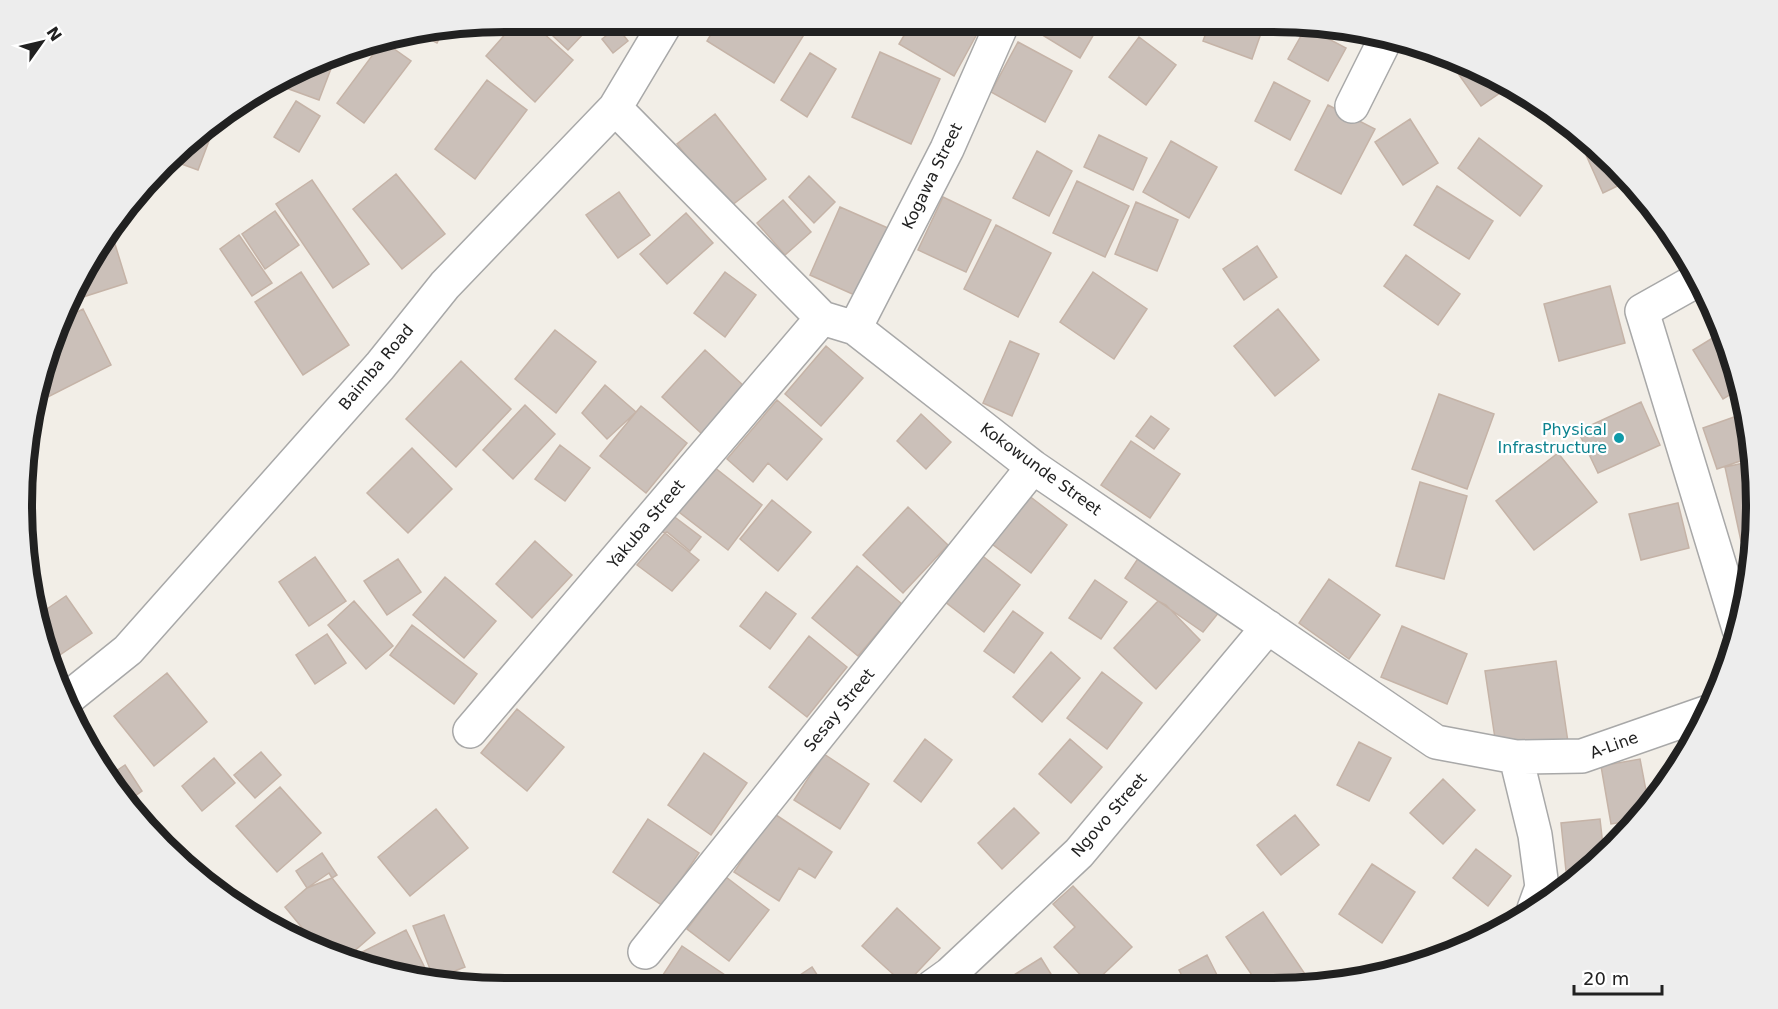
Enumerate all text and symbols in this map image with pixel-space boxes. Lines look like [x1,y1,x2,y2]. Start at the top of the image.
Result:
north arrow [12,12,72,72]
text: N [42,23,66,45]
street label: Kogawa Street [898,120,966,232]
street label: Baimba Road [335,320,417,414]
street label: Kokowunde Street [977,419,1105,519]
place label: Physical Infrastructure [1498,420,1607,457]
marker: Physical Infrastructure [1612,431,1626,445]
street label: Yakuba Street [603,476,689,573]
street label: Sesay Street [800,665,878,755]
street label: A-Line [1587,728,1641,762]
street label: Ngovo Street [1067,769,1151,861]
scale bar [1574,958,1662,996]
text: 20 m [1583,968,1629,989]

